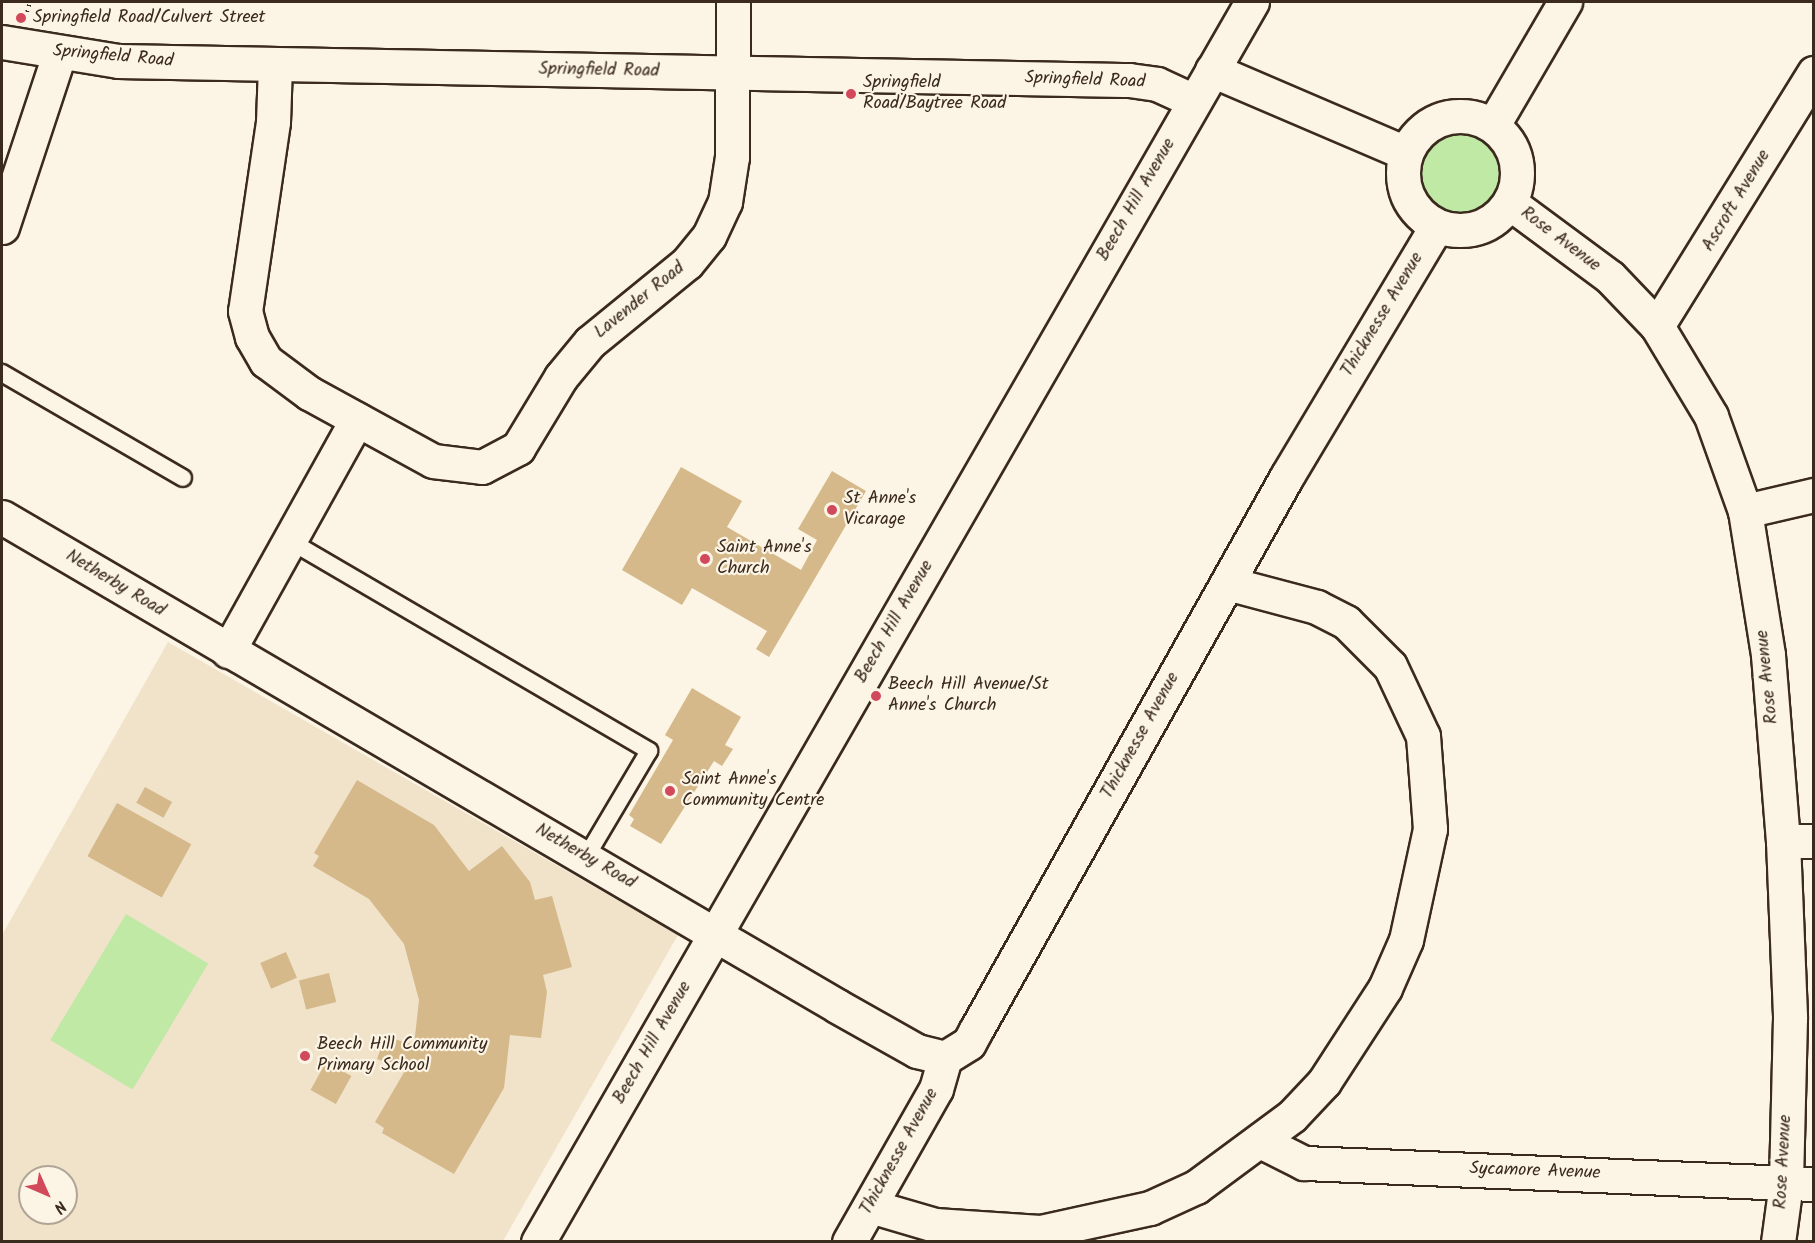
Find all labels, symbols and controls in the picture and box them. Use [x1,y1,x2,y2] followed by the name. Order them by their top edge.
[33,7,266,29] place label: Springfield Road/Culvert Street
[14,11,28,25] marker: Springfield Road/Culvert Street
[52,41,174,73] street label: Springfield Road
[538,59,660,83] street label: Springfield Road
[1024,68,1146,94] street label: Springfield Road
[863,73,1006,116] place label: Springfield Road/Baytree Road
[844,87,858,101] marker: Springfield Road/Baytree Road
[1093,135,1181,265] street label: Beech Hill Avenue
[1698,146,1776,256] street label: Ascroft Avenue
[1516,203,1604,277] street label: Rose Avenue
[1337,249,1429,381] street label: Thicknesse Avenue
[590,258,690,344] street label: Lavender Road
[844,489,916,532] place label: St Anne's Vicarage
[825,503,839,517] marker: St Anne's Vicarage
[717,538,812,580] place label: Saint Anne's Church
[61,546,169,622] street label: Netherby Road
[698,552,712,566] marker: Saint Anne's Church
[851,557,939,687] street label: Beech Hill Avenue
[1752,629,1784,725] street label: Rose Avenue
[1097,669,1185,803] street label: Thicknesse Avenue
[888,675,1049,718] place label: Beech Hill Avenue/St Anne's Church
[869,689,883,703] marker: Beech Hill Avenue/St Anne's Church
[682,770,824,812] place label: Saint Anne's Community Centre
[663,784,677,798] marker: Saint Anne's Community Centre
[531,820,639,894] street label: Netherby Road
[609,978,697,1108] street label: Beech Hill Avenue
[317,1035,487,1078] place label: Beech Hill Community Primary School
[298,1049,312,1063] marker: Beech Hill Community Primary School
[856,1085,944,1219] street label: Thicknesse Avenue
[1771,1114,1797,1210] street label: Rose Avenue
[1469,1159,1601,1185] street label: Sycamore Avenue
[18,1165,78,1225] north arrow
[47,1194,72,1219] text: N

